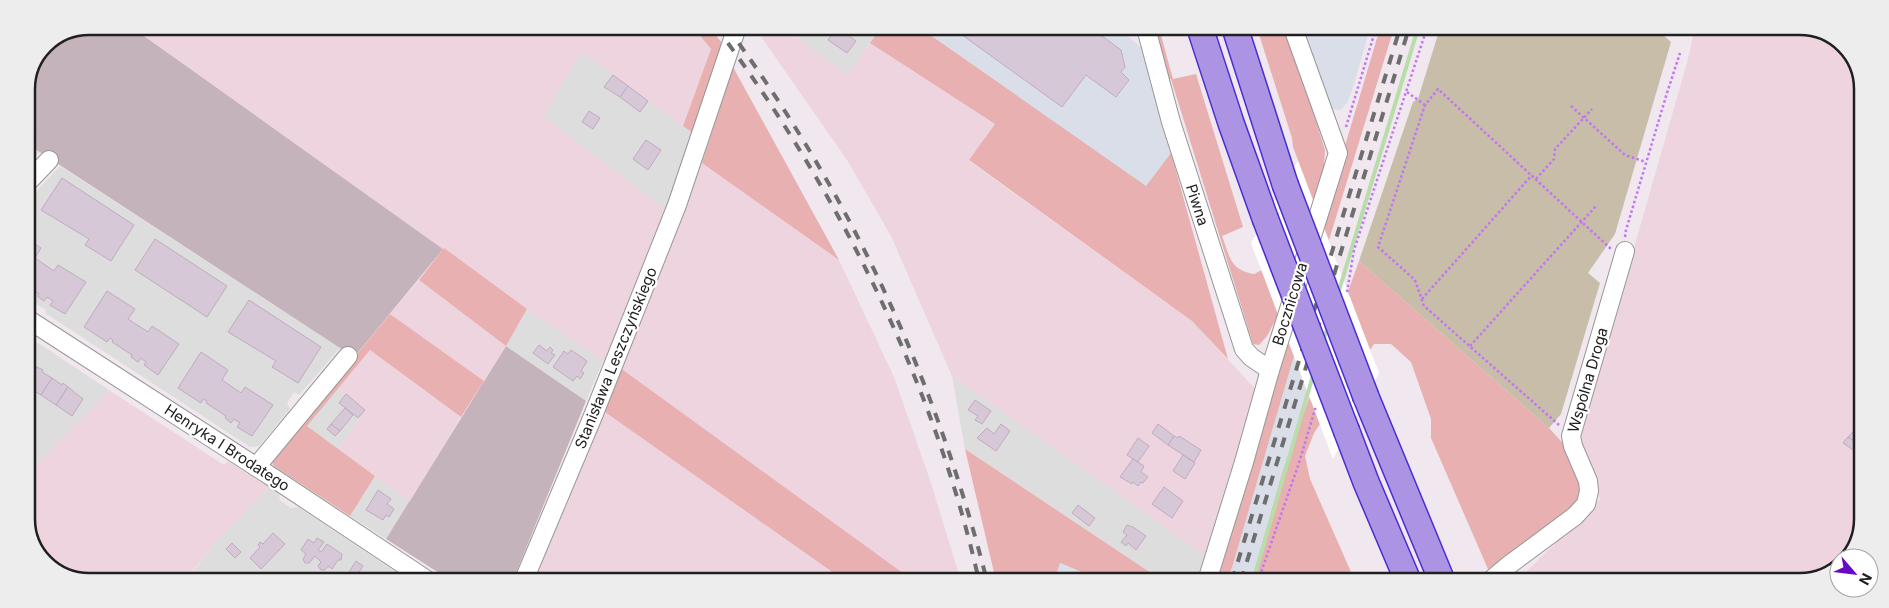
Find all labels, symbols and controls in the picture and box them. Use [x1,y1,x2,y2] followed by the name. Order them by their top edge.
[1182,182,1213,228] street label: Piwna
[1268,260,1311,348] street label: Bocznicowa
[570,264,661,451] street label: Stanisława Leszczyńskiego
[1563,325,1612,435] street label: Wspólna Droga
[161,400,294,495] street label: Henryka I Brodatego
[1829,548,1879,598] north arrow
[1856,571,1876,588] text: N

